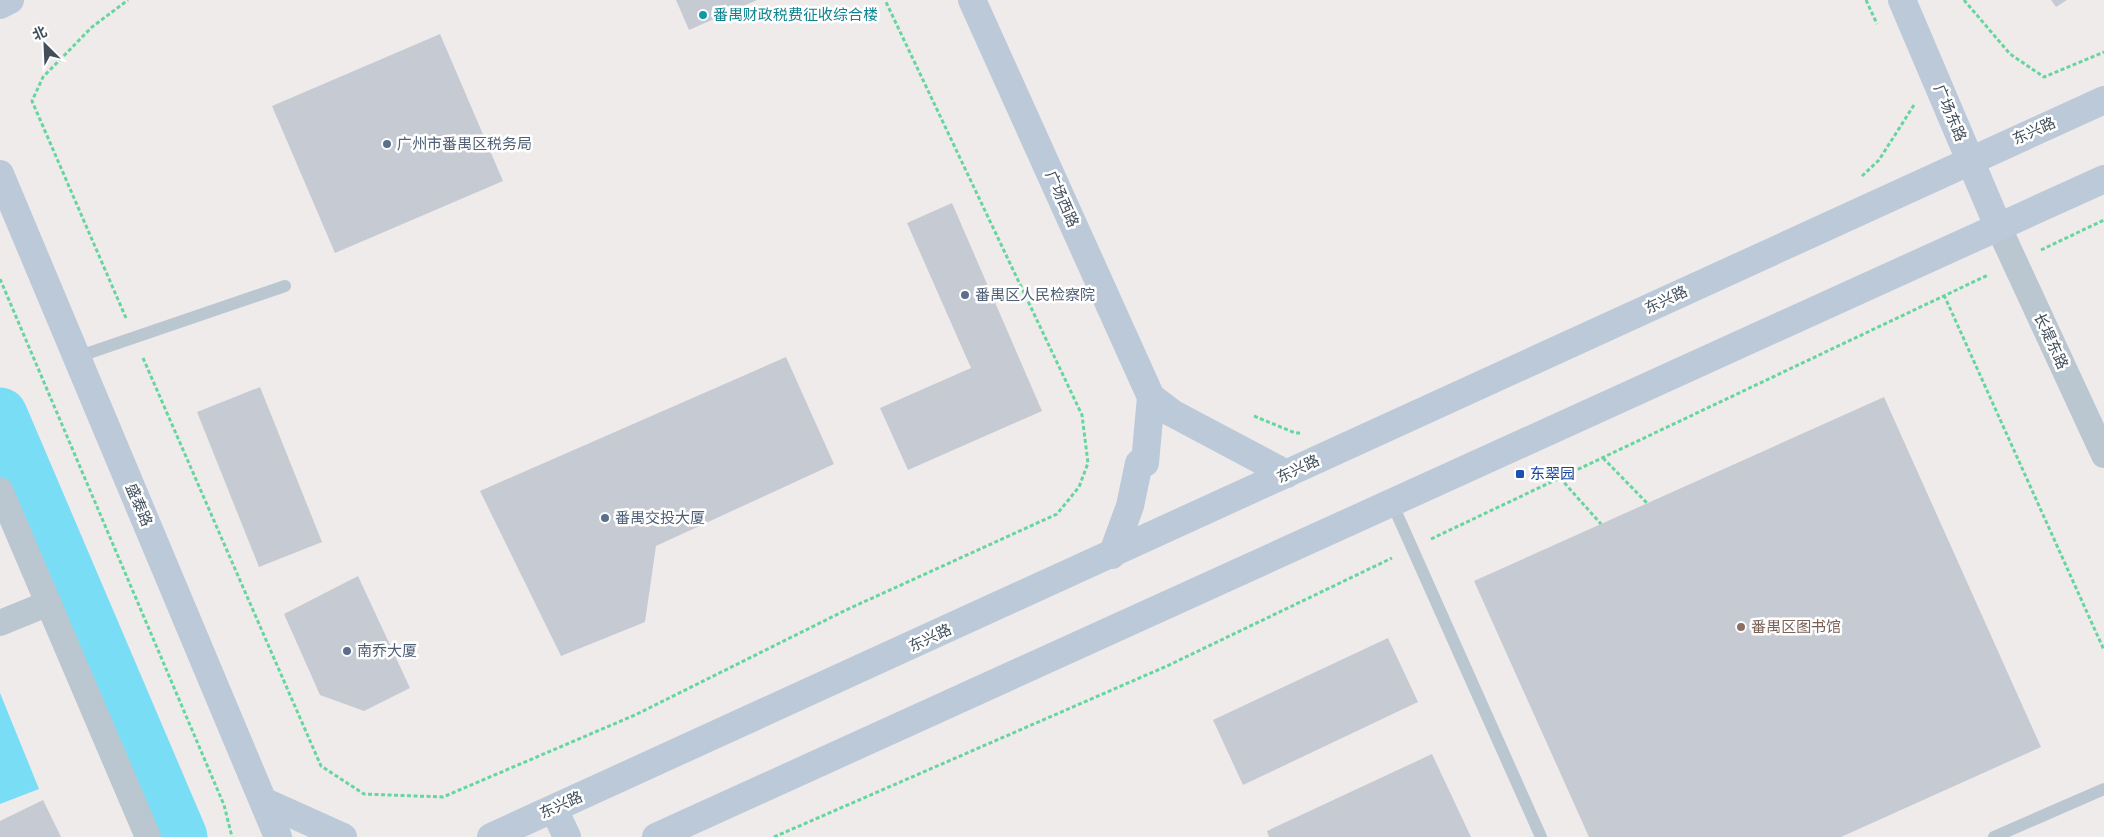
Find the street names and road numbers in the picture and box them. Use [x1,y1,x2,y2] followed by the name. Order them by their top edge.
[1929,81,1971,145] street label: 广场东路
[2009,113,2059,149] street label: 东兴路
[1041,168,1083,230] street label: 广场西路
[1641,281,1691,319] street label: 东兴路
[2029,310,2073,372] street label: 长堤东路
[1273,450,1323,488] street label: 东兴路
[121,480,157,530] street label: 盛泰路
[905,619,955,657] street label: 东兴路
[536,787,586,823] street label: 东兴路

